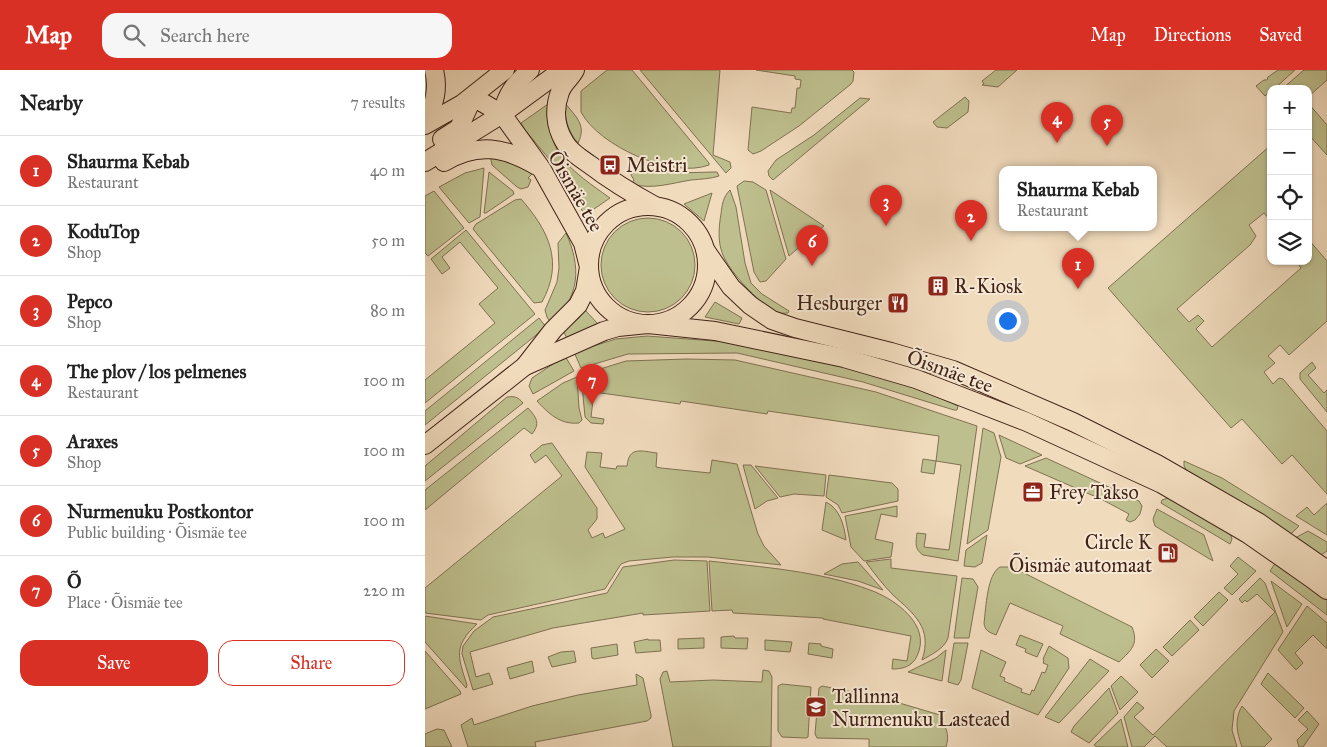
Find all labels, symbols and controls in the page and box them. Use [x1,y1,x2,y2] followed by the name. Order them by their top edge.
[102,13,452,58] search box
[25,20,72,50] text: Map
[120,21,148,49] icon: search
[160,24,250,47] text: Search here
[1090,24,1126,46] text: Map
[1154,24,1231,46] text: Directions
[1259,24,1302,46] text: Saved
[1267,85,1312,265] map controls
[1267,85,1312,130] button: +
[20,90,83,116] text: Nearby
[350,93,405,112] text: 7 results
[1041,102,1073,143] pin: 4
[1091,105,1123,146] pin: 5
[1267,130,1312,175] button: −
[543,146,610,236] street label: Õismäe tee
[67,150,190,173] text: Shaurma Kebab
[598,153,622,177] bus stop icon: Meistri
[626,153,688,177] place label: Meistri
[33,161,39,180] text: 1
[370,161,405,180] text: 40 m
[999,166,1157,231] popup
[67,173,139,192] text: Restaurant
[1267,175,1312,220] button: locate
[1017,178,1139,201] text: Shaurma Kebab
[870,185,902,226] pin: 3
[955,200,987,241] pin: 2
[1017,201,1088,220] text: Restaurant
[67,220,140,243] text: KoduTop
[1267,220,1312,265] button: layers
[796,225,828,266] pin: 6
[32,231,40,250] text: 2
[371,231,405,250] text: 50 m
[67,243,101,262] text: Shop
[1062,248,1094,289] pin: 1
[926,274,950,298] building icon: R-Kiosk
[954,274,1023,298] place label: R-Kiosk
[67,290,113,313] text: Pepco
[796,291,882,316] place label: Hesburger
[886,291,910,315] restaurant icon: Hesburger
[33,301,39,320] text: 3
[370,301,405,320] text: 80 m
[995,308,1021,334] your location
[67,313,101,332] text: Shop
[904,343,997,398] street label: Õismäe tee
[67,360,246,383] text: The plov / los pelmenes
[576,364,608,405] pin: 7
[32,371,40,390] text: 4
[363,371,405,390] text: 100 m
[67,383,139,402] text: Restaurant
[67,430,118,453] text: Araxes
[32,441,40,460] text: 5
[363,441,405,460] text: 100 m
[67,453,101,472] text: Shop
[1021,480,1045,504] office icon: Frey Takso
[1049,480,1139,504] place label: Frey Takso
[67,500,253,523] text: Nurmenuku Postkontor
[32,511,40,530] text: 6
[363,511,405,530] text: 100 m
[67,523,247,542] text: Public building · Õismäe tee
[1009,530,1153,577] place label: Circle K Õismäe automaat
[1156,541,1180,565] fuel station icon: Circle K Õismäe automaat
[67,570,81,593] text: Õ
[32,581,40,600] text: 7
[363,581,405,600] text: 220 m
[67,593,183,612] text: Place · Õismäe tee
[20,640,208,686] button: Save
[218,640,405,686] button: Share
[832,684,1010,731] place label: Tallinna Nurmenuku Lasteaed
[804,695,828,719] school or university icon: Tallinna Nurmenuku Lasteaed

